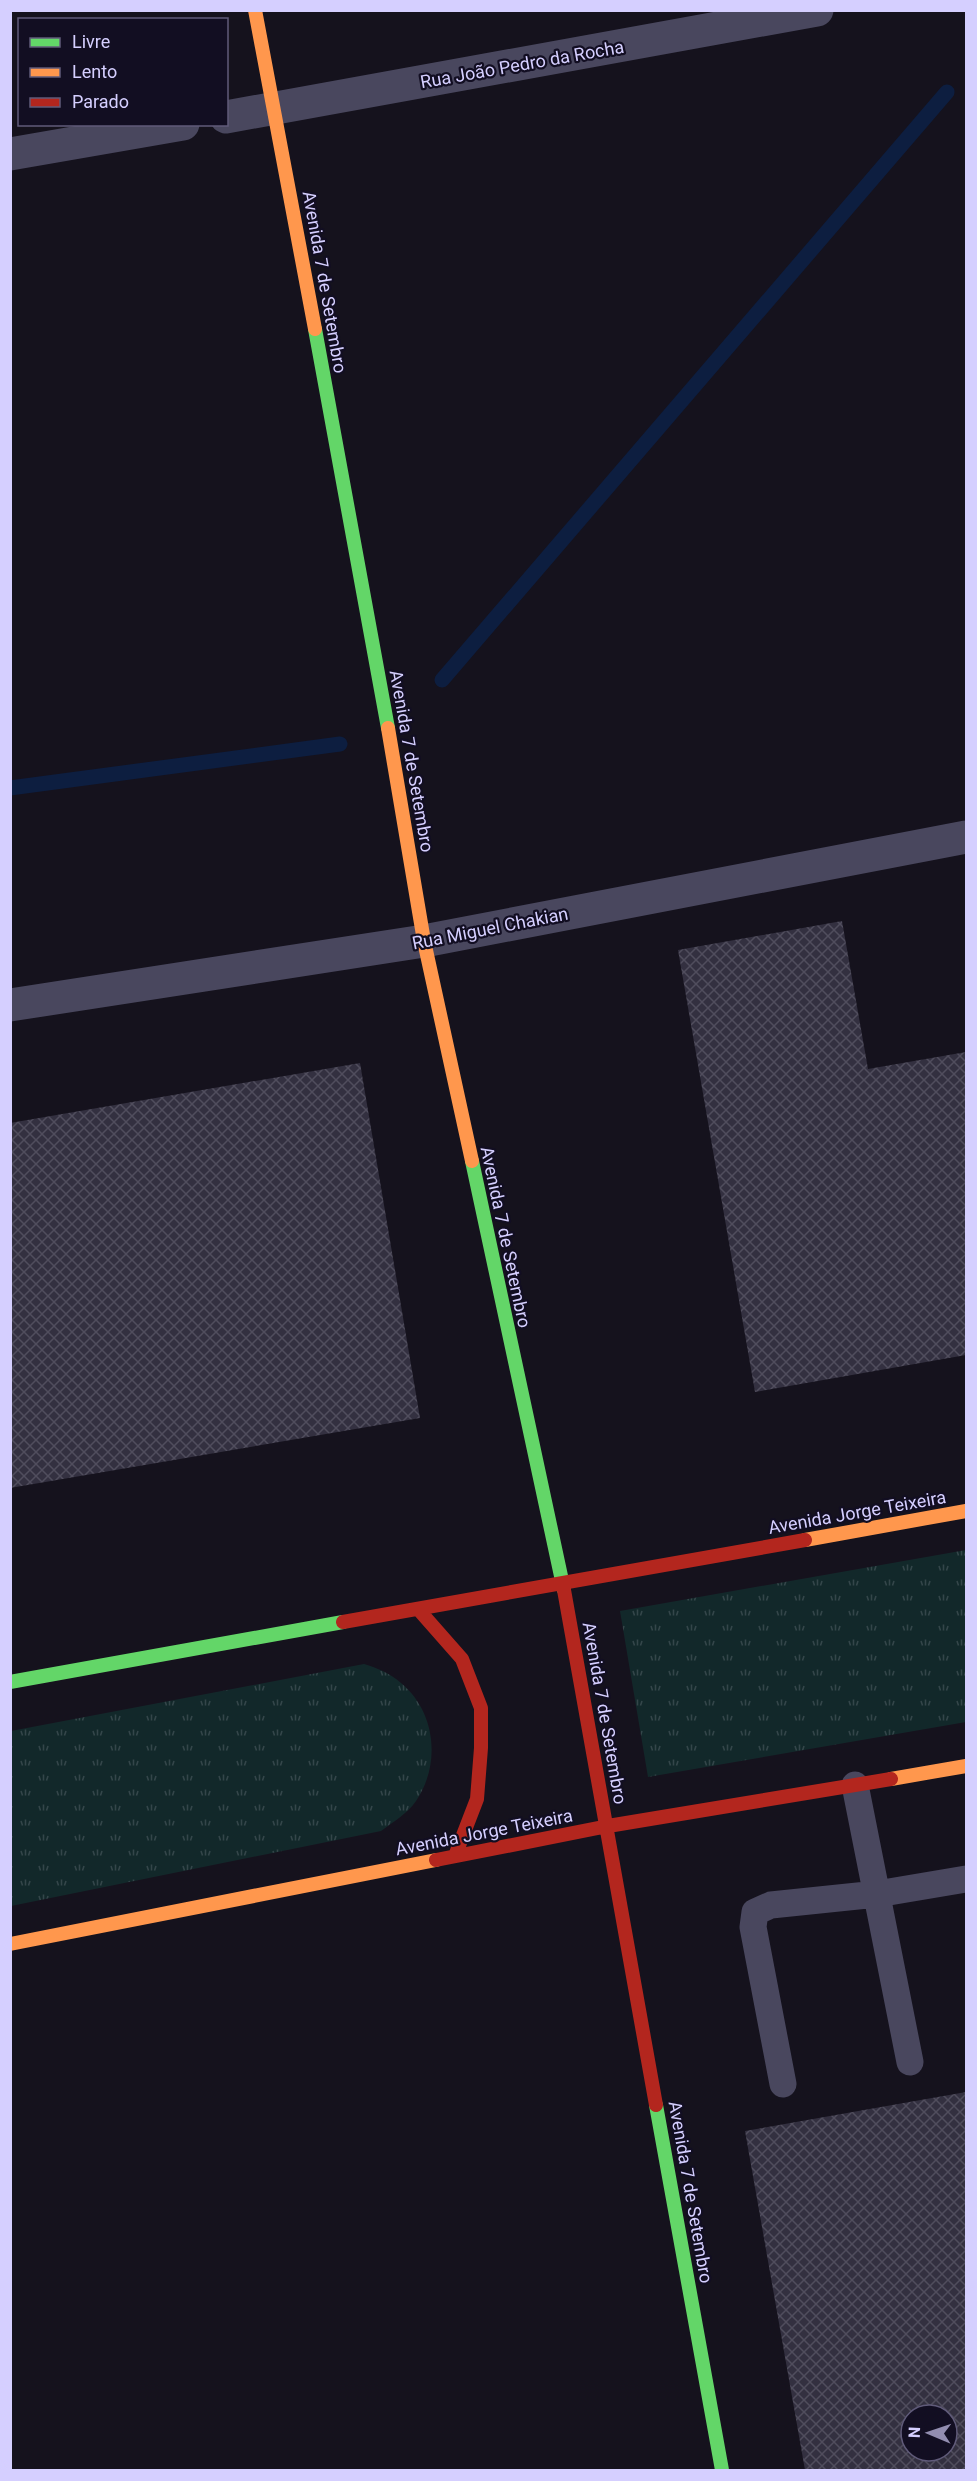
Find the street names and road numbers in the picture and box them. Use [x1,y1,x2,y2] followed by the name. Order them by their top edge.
[419,36,625,92] street label: Rua João Pedro da Rocha
[299,189,351,375] street label: Avenida 7 de Setembro
[386,668,438,854] street label: Avenida 7 de Setembro
[410,903,570,953] street label: Rua Miguel Chakian
[477,1144,535,1330] street label: Avenida 7 de Setembro
[766,1486,948,1538] street label: Avenida Jorge Teixeira
[579,1620,631,1806] street label: Avenida 7 de Setembro
[394,1805,574,1859] street label: Avenida Jorge Teixeira
[665,2099,717,2285] street label: Avenida 7 de Setembro

